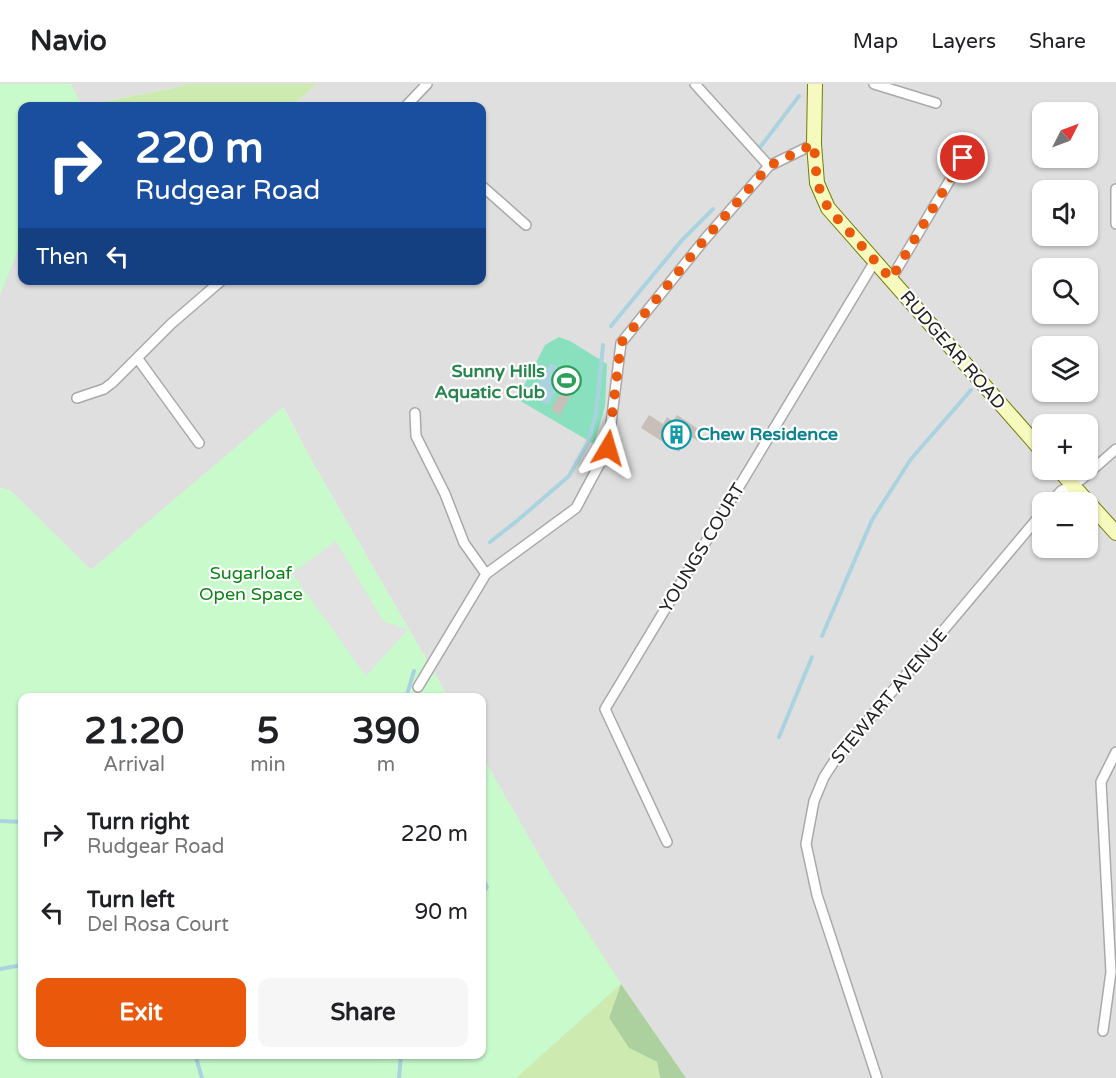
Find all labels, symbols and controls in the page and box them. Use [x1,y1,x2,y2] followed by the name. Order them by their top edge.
[30,24,107,58] text: Navio
[853,29,898,54] text: Map
[931,29,996,54] text: Layers
[1029,29,1086,54] text: Share
[1032,102,1098,168] north arrow
[1032,102,1098,558] map controls
[135,123,264,174] text: 220 m
[36,126,114,204] icon: right
[937,132,988,183] pin
[946,141,979,174] icon: arrive
[135,174,320,207] text: Rudgear Road
[1032,180,1098,246] button: sound
[101,240,134,273] icon: left
[36,244,89,270] text: Then
[1032,258,1098,324] button: search
[895,286,1011,414] street label: RUDGEAR ROAD
[1032,336,1098,402] button: layers
[435,360,545,403] place label: Sunny Hills Aquatic Club
[550,365,582,397] sports icon: Sunny Hills Aquatic Club
[1032,414,1098,480] button: +
[576,416,640,480] position arrow
[660,418,692,450] building icon: Chew Residence
[697,423,838,445] place label: Chew Residence
[655,479,749,617] street label: YOUNGS COURT
[1032,492,1098,558] button: −
[199,562,303,605] park label: Sugarloaf Open Space
[826,624,952,768] street label: STEWART AVENUE
[84,710,184,753] text: 21:20
[257,710,279,753] text: 5
[352,710,420,753] text: 390
[103,753,165,777] text: Arrival
[250,753,286,777] text: min
[377,753,395,777] text: m
[87,809,189,835] text: Turn right
[36,818,69,851] icon: right
[401,821,468,847] text: 220 m
[87,835,224,859] text: Rudgear Road
[87,887,175,913] text: Turn left
[36,896,69,929] icon: left
[414,899,468,925] text: 90 m
[87,913,229,937] text: Del Rosa Court
[36,978,246,1047] button: Exit
[258,978,468,1047] button: Share

